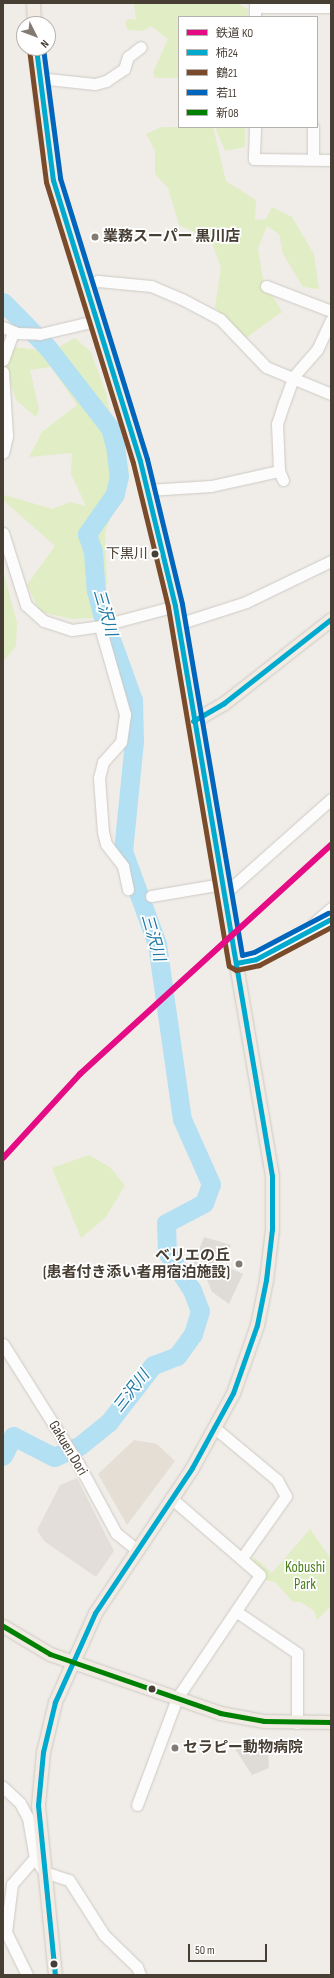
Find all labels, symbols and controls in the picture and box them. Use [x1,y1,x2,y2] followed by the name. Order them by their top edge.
[16,16,56,56] north arrow
[178,16,318,128] legend
[216,26,253,41] text: 鉄道 KO
[38,37,51,50] text: N
[216,46,238,61] text: 柿24
[216,66,237,81] text: 鶴21
[216,86,236,101] text: 若11
[216,106,239,121] text: 新08
[103,228,240,246] place label: 業務スーパー 黒川店
[90,232,100,242] marker: 業務スーパー 黒川店
[106,546,148,562] place label: 下黒川
[150,549,160,559] marker: 下黒川
[88,587,120,639] water label: 三沢川
[136,912,168,964] water label: 三沢川
[43,1246,230,1281] place label: ベリエの丘 (患者付き添い者用宿泊施設)
[233,1258,245,1270] marker: ベリエの丘 (患者付き添い者用宿泊施設)
[110,1367,154,1417] water label: 三沢川
[45,1417,91,1479] street label: Gakuen Dori
[285,1558,325,1593] park label: Kobushi Park
[147,1684,157,1694] unlabelled marker
[183,1739,303,1757] place label: セラピー動物病院
[170,1743,180,1753] marker: セラピー動物病院
[190,1936,269,1962] scale bar
[195,1943,215,1958] text: 50 m
[49,1959,59,1969] unlabelled marker

